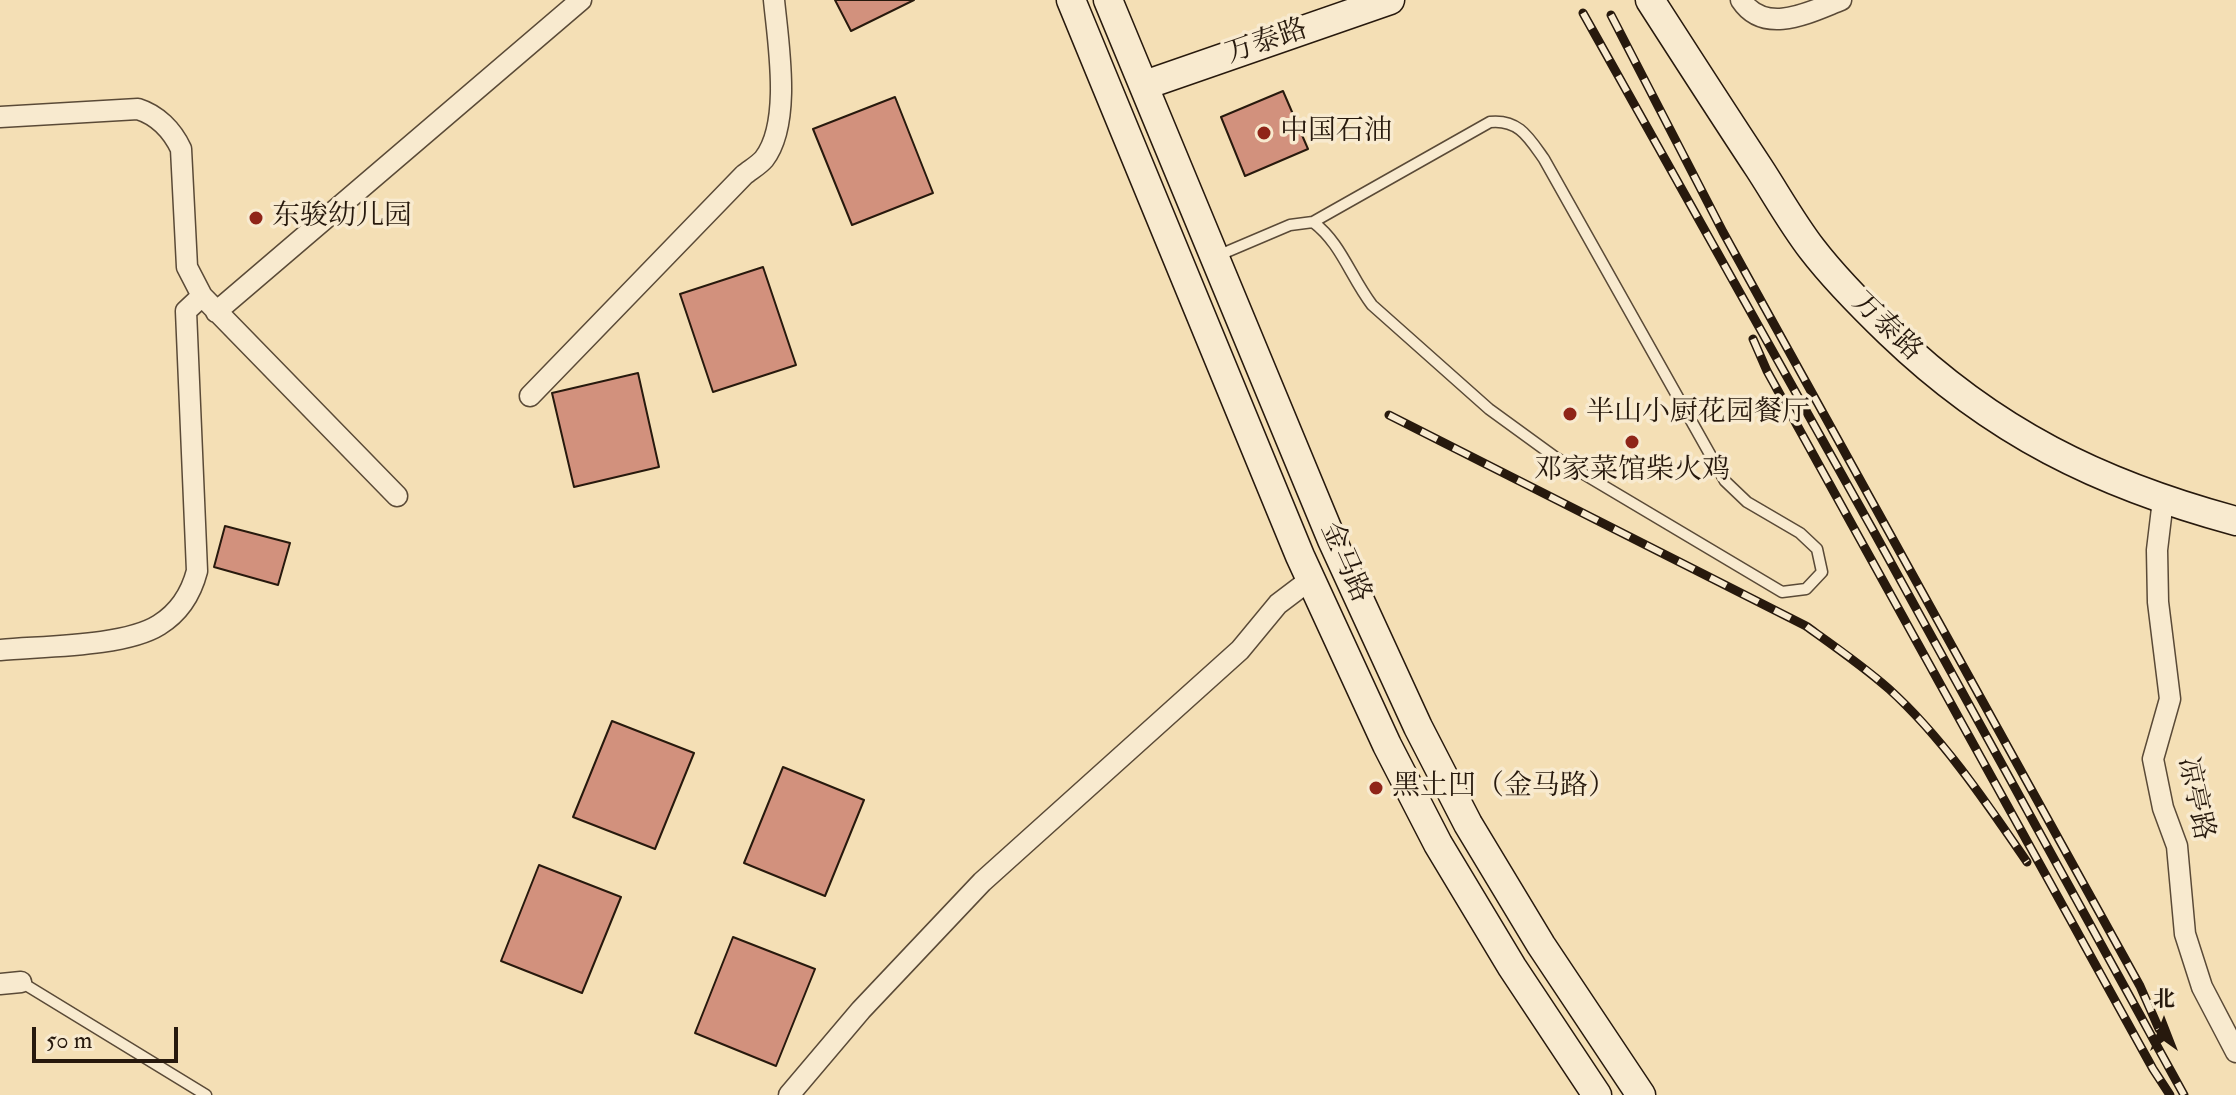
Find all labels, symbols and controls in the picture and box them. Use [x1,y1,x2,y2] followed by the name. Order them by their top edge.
[1222,13,1312,73] street label: 万泰路
[1280,116,1392,150] place label: 中国石油
[1255,124,1273,142] marker: 中国石油
[272,201,412,235] place label: 东骏幼儿园
[247,209,265,227] marker: 东骏幼儿园
[1844,287,1928,369] street label: 万泰路
[1586,397,1810,431] place label: 半山小厨花园餐厅
[1561,405,1579,423] marker: 半山小厨花园餐厅
[1623,433,1641,451] marker: 邓家菜馆柴火鸡
[1534,455,1730,489] place label: 邓家菜馆柴火鸡
[1312,518,1376,608] street label: 金马路
[2169,754,2219,844] street label: 凉亭路
[1392,771,1616,805] place label: 黑土凹（金马路）
[1367,779,1385,797] marker: 黑土凹（金马路）
[2124,983,2204,1063] north arrow
[2153,985,2175,1013] text: 北
[36,1011,182,1061] scale bar
[46,1025,92,1056] text: 50 m

